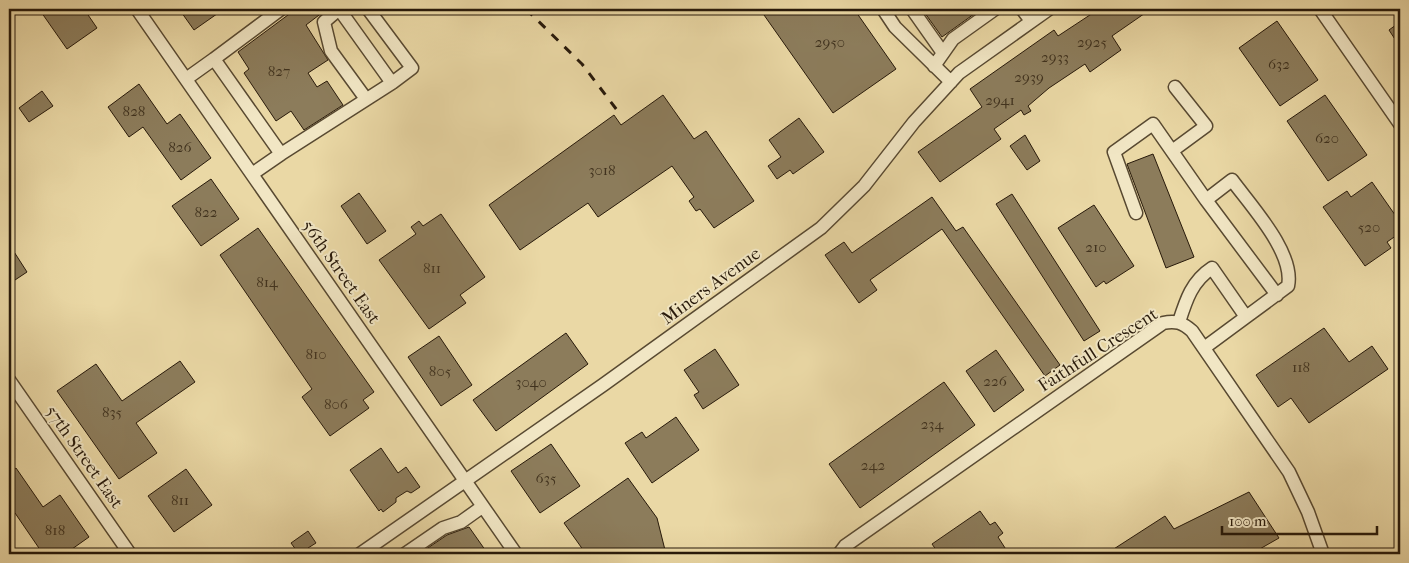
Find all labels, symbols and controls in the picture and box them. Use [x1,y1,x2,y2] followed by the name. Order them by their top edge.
[815,33,845,51] house number: 2950
[1077,33,1107,51] house number: 2925
[1041,48,1069,66] house number: 2933
[1268,55,1290,73] house number: 632
[268,62,290,80] house number: 827
[1014,68,1044,86] house number: 2939
[985,91,1015,109] house number: 2941
[123,102,145,120] house number: 828
[1315,129,1339,147] house number: 620
[168,138,193,156] house number: 826
[588,161,616,179] house number: 3018
[195,203,218,221] house number: 822
[298,216,385,328] street label: 56th Street East
[1358,218,1380,236] house number: 520
[1085,238,1107,256] house number: 210
[657,243,765,329] street label: Miners Avenue
[423,259,441,277] house number: 811
[256,273,279,291] house number: 814
[1034,303,1162,397] street label: Faithfull Crescent
[305,345,327,363] house number: 810
[1292,358,1310,376] house number: 118
[429,362,451,380] house number: 805
[983,372,1008,390] house number: 226
[515,373,547,391] house number: 3040
[324,395,349,413] house number: 806
[41,402,128,513] street label: 57th Street East
[102,403,122,421] house number: 835
[921,415,944,433] house number: 234
[861,456,885,474] house number: 242
[536,469,556,487] house number: 635
[171,491,189,509] house number: 811
[1222,503,1376,535] scale bar
[1229,512,1267,530] text: 100 m
[45,521,65,539] house number: 818

